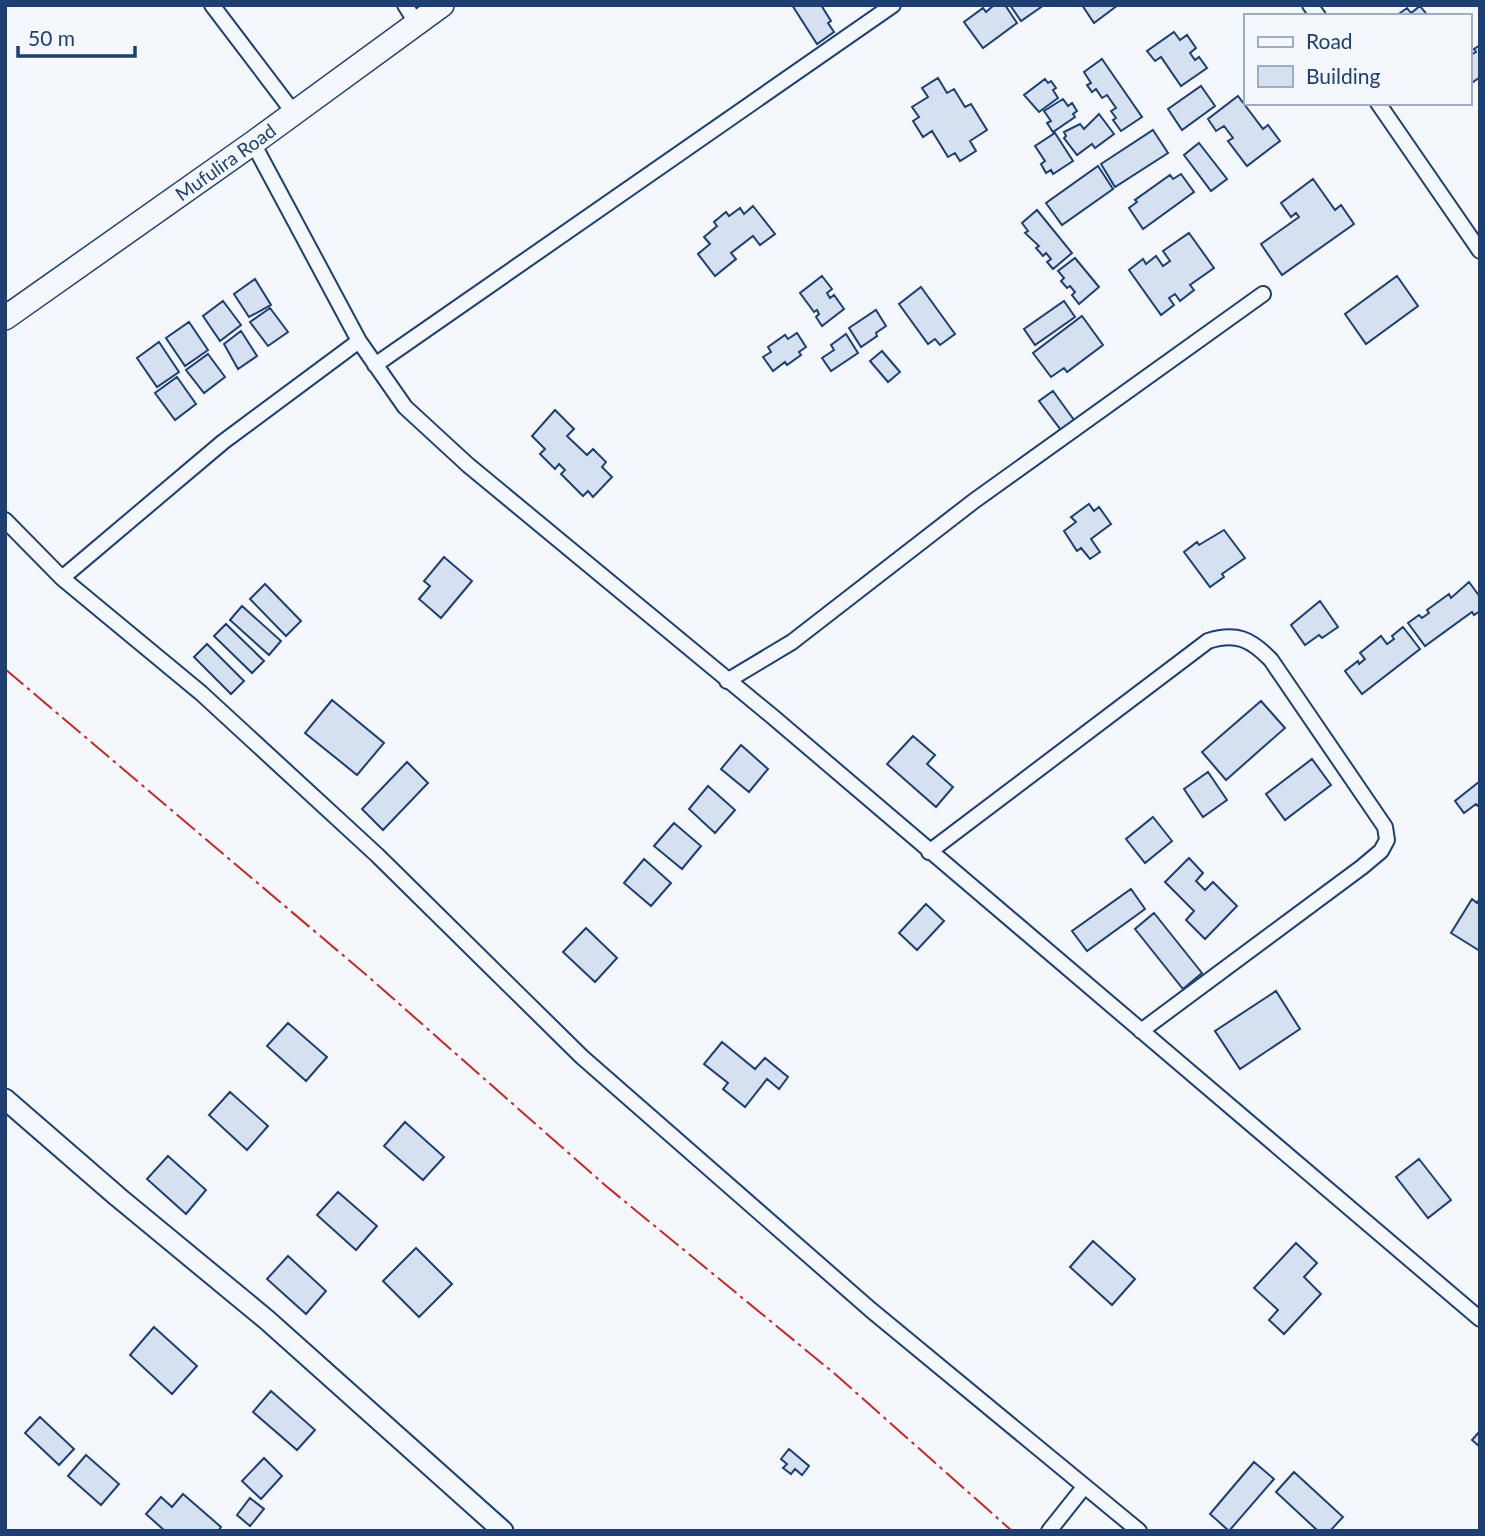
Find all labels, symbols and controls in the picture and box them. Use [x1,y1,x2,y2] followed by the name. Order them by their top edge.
[18,14,135,58] scale bar
[1244,14,1471,105] legend
[28,25,75,50] text: 50 m
[1306,28,1353,53] text: Road
[1306,63,1381,88] text: Building
[171,118,280,205] street label: Mufulira Road

